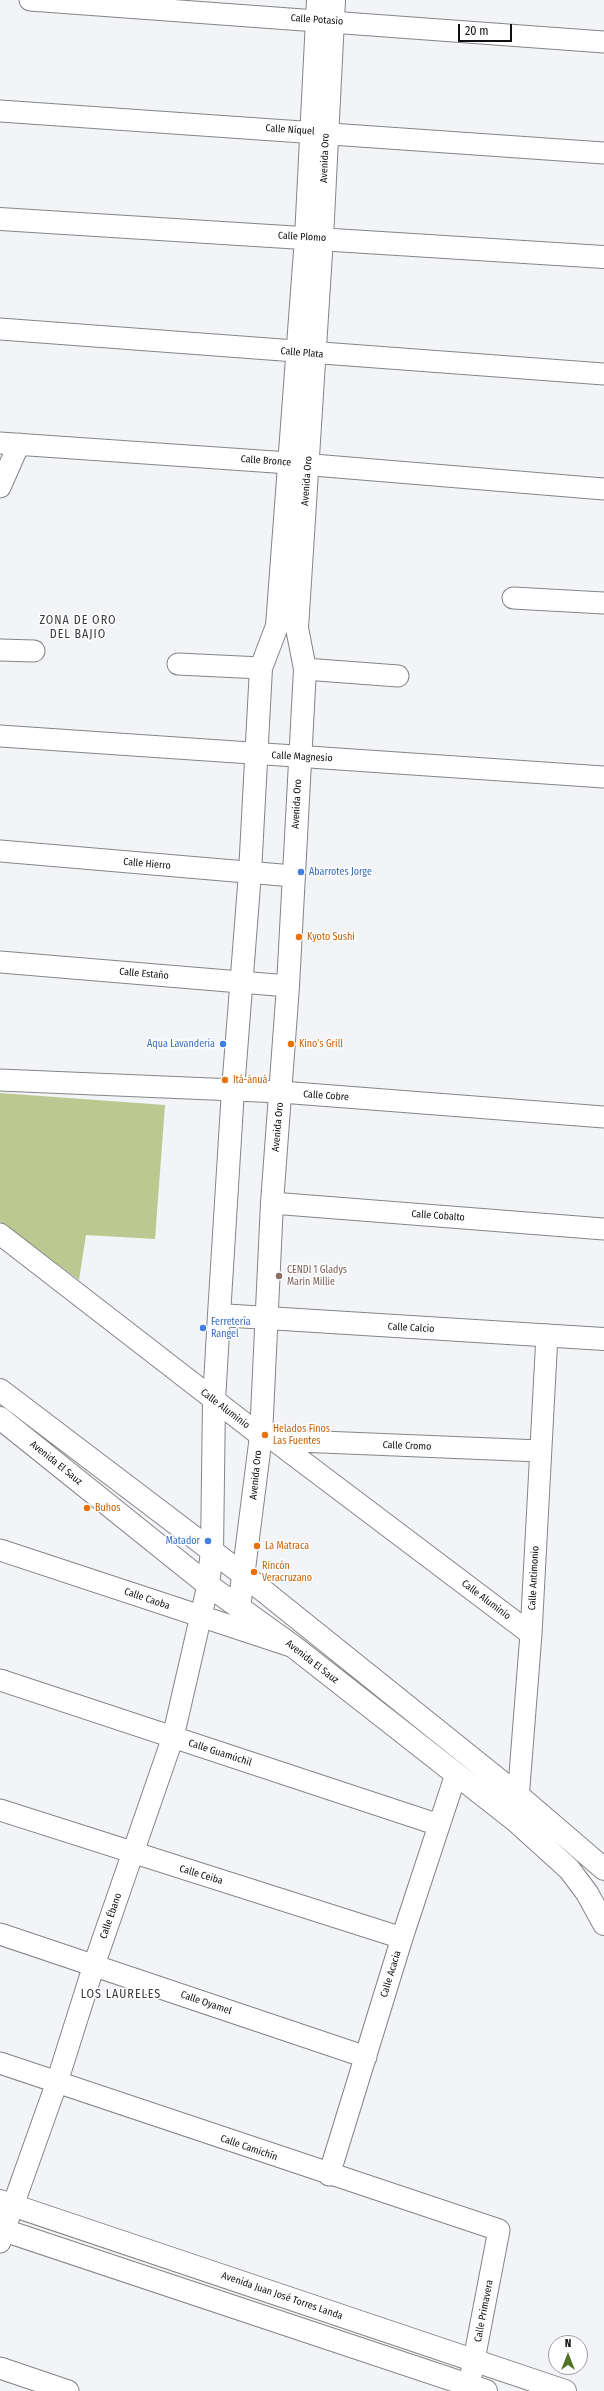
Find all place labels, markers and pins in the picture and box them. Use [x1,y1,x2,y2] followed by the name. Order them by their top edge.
[309,866,372,878] place label: Abarrotes Jorge
[296,867,306,877] marker: Abarrotes Jorge
[307,931,355,943] place label: Kyoto Sushi
[294,932,304,942] marker: Kyoto Sushi
[147,1038,215,1050] place label: Aqua Lavandería
[299,1038,343,1050] place label: Kino’s Grill
[218,1039,228,1049] marker: Aqua Lavandería
[286,1039,296,1049] marker: Kino’s Grill
[233,1074,267,1086] place label: Itá-ánuá
[220,1075,230,1085] marker: Itá-ánuá
[287,1264,347,1288] place label: CENDI 1 Gladys Marin Millie
[274,1271,284,1281] marker: CENDI 1 Gladys Marin Millie
[211,1316,251,1340] place label: Ferretería Rangel
[198,1323,208,1333] marker: Ferretería Rangel
[273,1423,330,1446] place label: Helados Finos Las Fuentes
[260,1430,270,1440] marker: Helados Finos Las Fuentes
[95,1502,120,1514] place label: Buhos
[82,1503,92,1513] marker: Buhos
[166,1535,200,1547] place label: Matador
[203,1536,213,1546] marker: Matador
[265,1540,309,1552] place label: La Matraca
[252,1541,262,1551] marker: La Matraca
[262,1560,312,1584] place label: Rincón Veracruzano
[249,1567,259,1577] marker: Rincón Veracruzano

